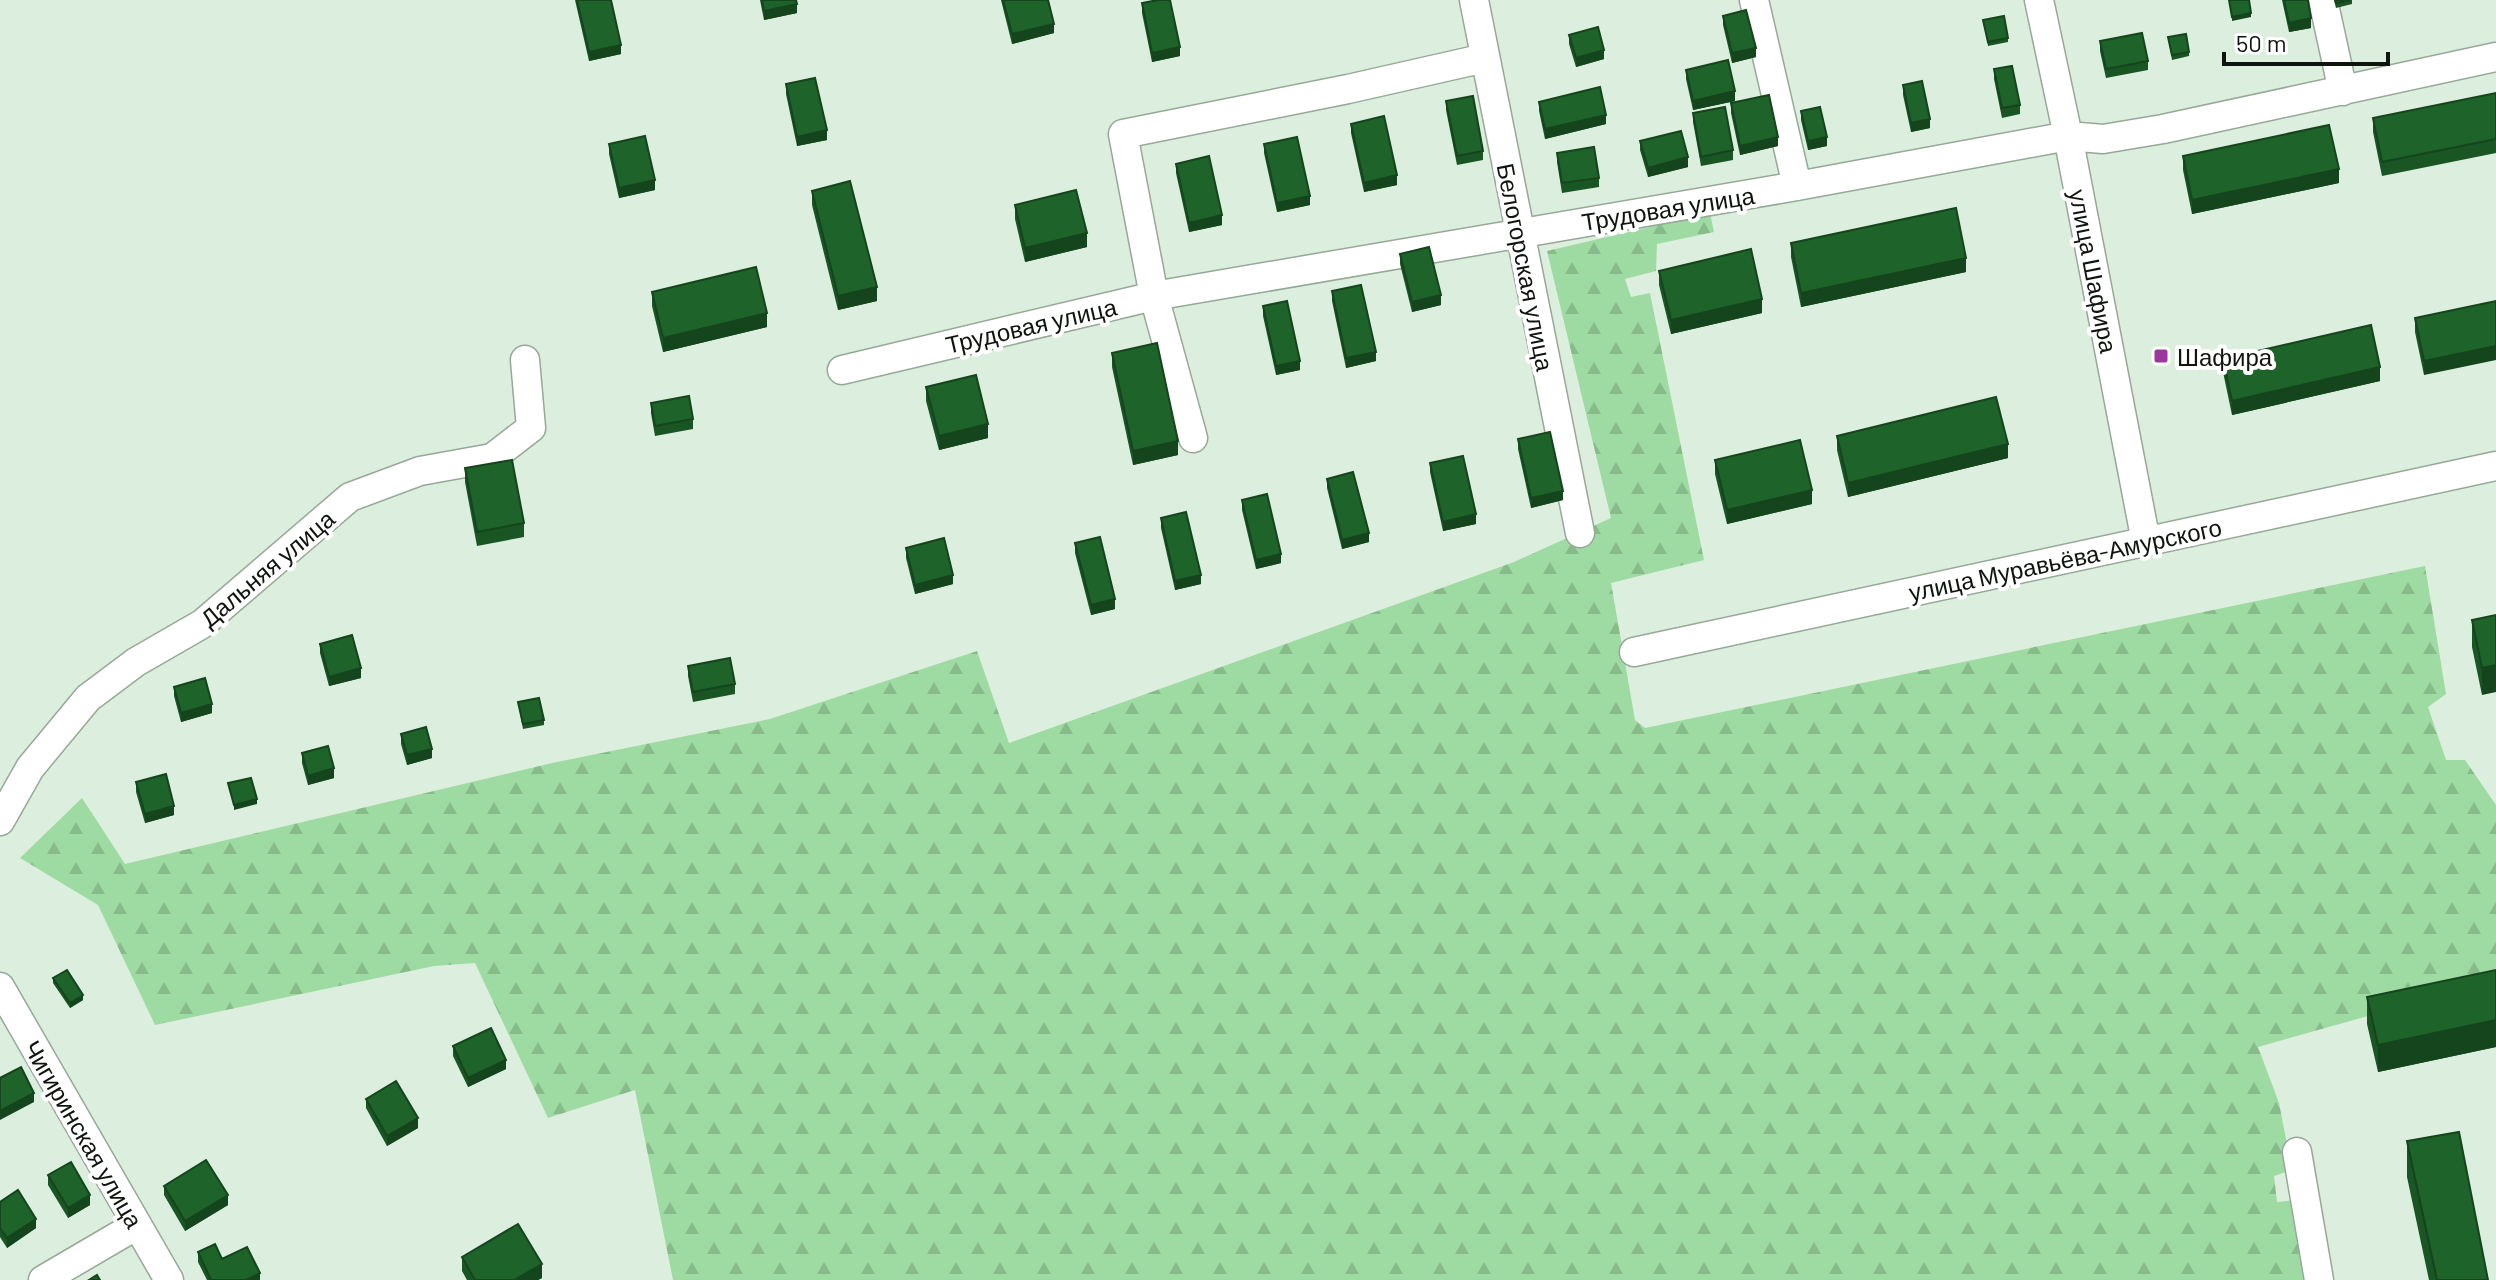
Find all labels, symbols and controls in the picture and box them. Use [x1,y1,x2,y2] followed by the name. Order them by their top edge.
[2224,16,2388,66] scale bar
[2236,28,2287,57] text: 50 m
[1492,161,1560,374] street label: Белогорская улица
[1580,180,1757,236] street label: Трудовая улица
[2064,187,2124,356] street label: улица Шафира
[943,291,1120,359] street label: Трудовая улица
[2177,342,2273,371] place label: Шафира
[2152,347,2170,365] marker: Шафира
[194,503,340,633] street label: Дальняя улица
[1906,512,2224,606] street label: улица Муравьёва-Амурского
[19,1035,150,1233] street label: Чигиринская улица

